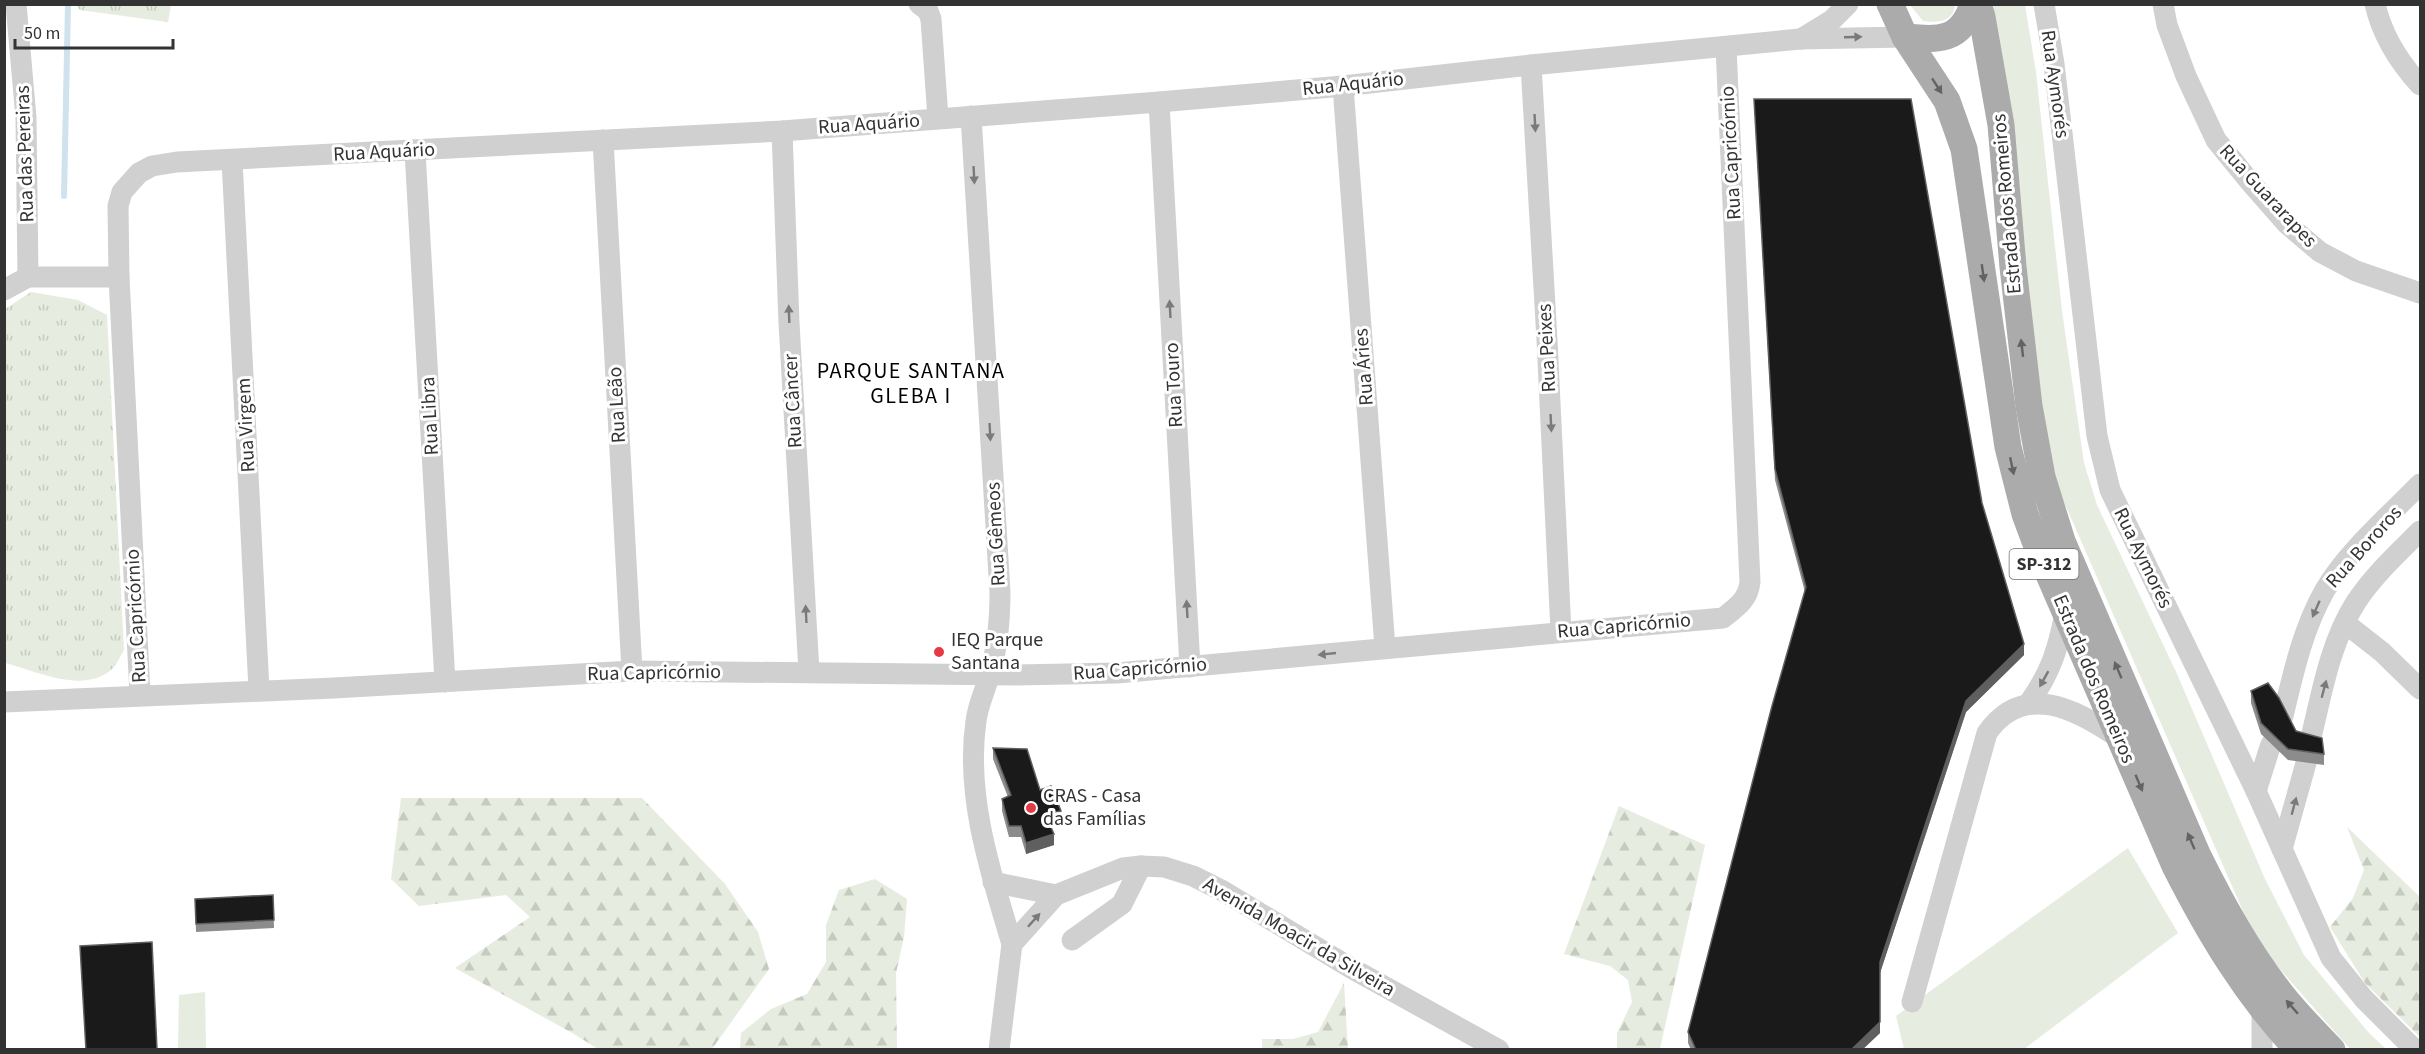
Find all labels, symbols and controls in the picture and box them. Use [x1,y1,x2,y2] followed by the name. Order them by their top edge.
[15,12,172,50] scale bar
[24,21,60,46] text: 50 m
[2034,28,2076,140] street label: Rua Aymorés
[1843,33,1862,42] one-way arrow
[1301,65,1405,103] street label: Rua Aquário
[1931,78,1942,94] one-way arrow
[9,85,41,223] street label: Rua das Pereiras
[1714,85,1748,221] street label: Rua Capricórnio
[817,106,921,142] street label: Rua Aquário
[1985,113,2029,295] street label: Estrada dos Romeiros
[1530,114,1539,133] one-way arrow
[332,135,436,169] street label: Rua Aquário
[2213,138,2323,254] street label: Rua Guararapes
[970,165,979,184] one-way arrow
[1978,264,1987,283] one-way arrow
[1166,300,1175,319] one-way arrow
[1531,303,1563,393] street label: Rua Peixes
[784,304,793,323] one-way arrow
[1347,327,1381,407] street label: Rua Áries
[2017,339,2027,358] one-way arrow
[1158,342,1190,428] street label: Rua Touro
[777,353,809,449] street label: Rua Câncer
[817,355,1005,412] district label: PARQUE SANTANA GLEBA I
[601,366,633,444] street label: Rua Leão
[414,376,446,456] street label: Rua Libra
[230,377,262,473] street label: Rua Virgem
[1547,413,1556,432] one-way arrow
[985,423,995,442] one-way arrow
[2008,457,2017,476] one-way arrow
[979,481,1013,587] street label: Rua Gêmeos
[2319,500,2409,594] street label: Rua Bororos
[2107,503,2179,613] street label: Rua Aymorés
[119,548,153,684] street label: Rua Capricórnio
[2010,549,2078,579] road number: SP-312
[2046,590,2142,768] street label: Estrada dos Romeiros
[1182,599,1191,618] one-way arrow
[2311,600,2321,618] one-way arrow
[801,604,810,623] one-way arrow
[1556,606,1692,646] street label: Rua Capricórnio
[951,626,1043,677] place label: IEQ Parque Santana
[932,645,946,659] marker: IEQ Parque Santana
[1317,649,1336,659] one-way arrow
[1072,650,1208,688] street label: Rua Capricórnio
[587,658,721,688] street label: Rua Capricórnio
[2113,662,2122,679] one-way arrow
[2039,671,2050,687] one-way arrow
[2319,680,2329,698] one-way arrow
[2134,775,2144,793] one-way arrow
[1043,782,1146,833] place label: CRAS - Casa das Famílias
[2290,797,2299,815] one-way arrow
[1024,801,1038,815] marker: CRAS - Casa das Famílias
[2186,831,2196,849] one-way arrow
[1198,870,1400,1004] street label: Avenida Moacir da Silveira
[1027,913,1040,928] one-way arrow
[2286,1000,2299,1015] one-way arrow

